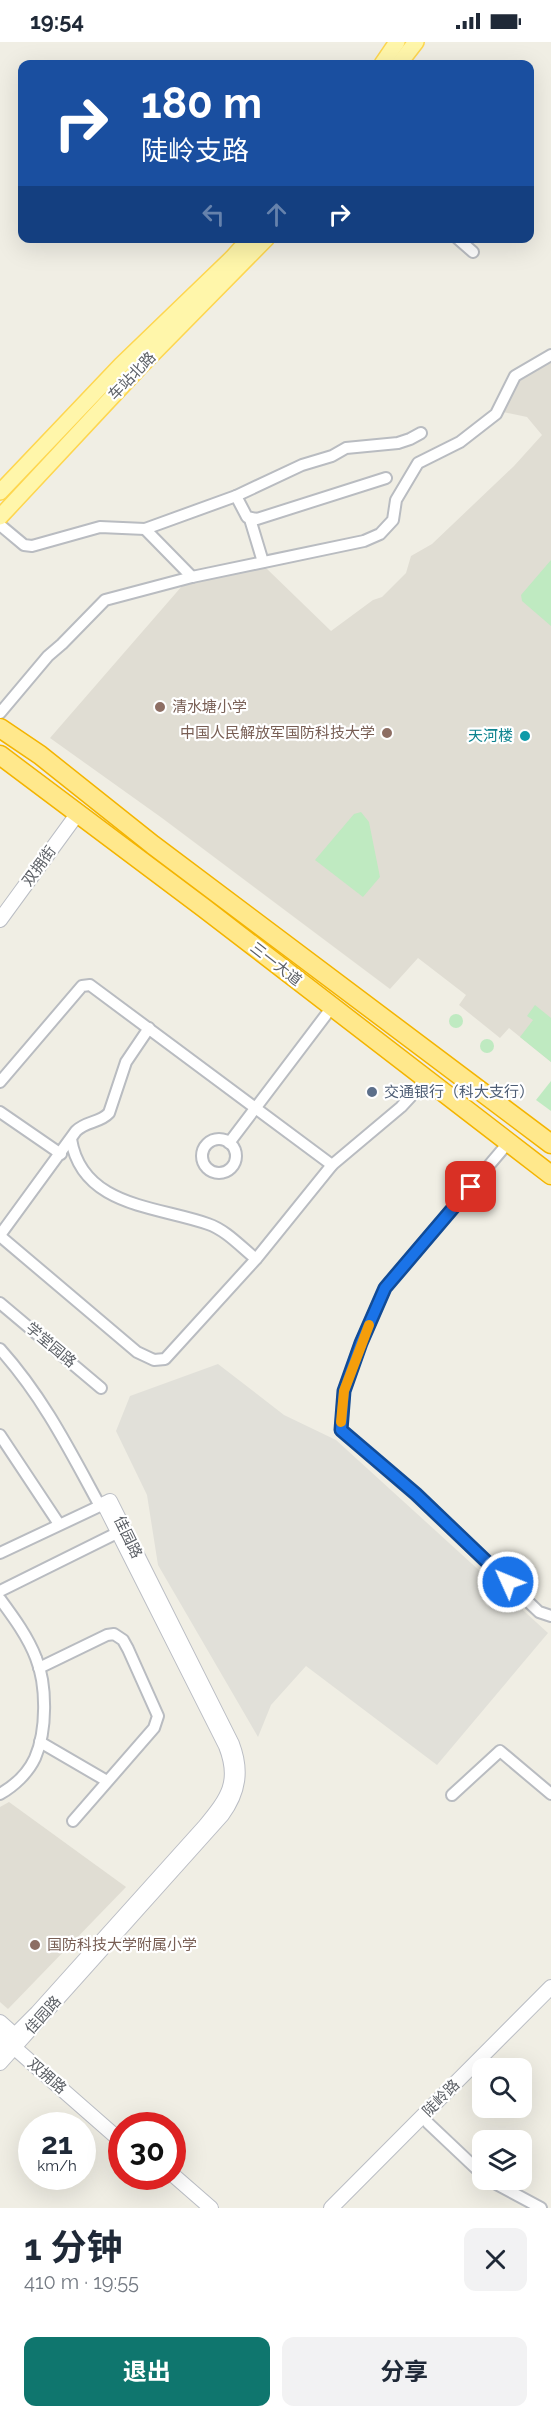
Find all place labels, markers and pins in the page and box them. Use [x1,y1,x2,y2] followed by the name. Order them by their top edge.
[172,698,247,716] place label: 清水塘小学
[153,700,167,714] marker: 清水塘小学
[180,724,375,742] place label: 中国人民解放军国防科技大学
[380,726,394,740] marker: 中国人民解放军国防科技大学
[468,727,513,745] place label: 天河楼
[518,729,532,743] marker: 天河楼
[384,1083,534,1101] place label: 交通银行（科大支行）
[365,1085,379,1099] marker: 交通银行（科大支行）
[445,1161,496,1212] pin
[47,1936,197,1954] place label: 国防科技大学附属小学
[28,1938,42,1952] marker: 国防科技大学附属小学

